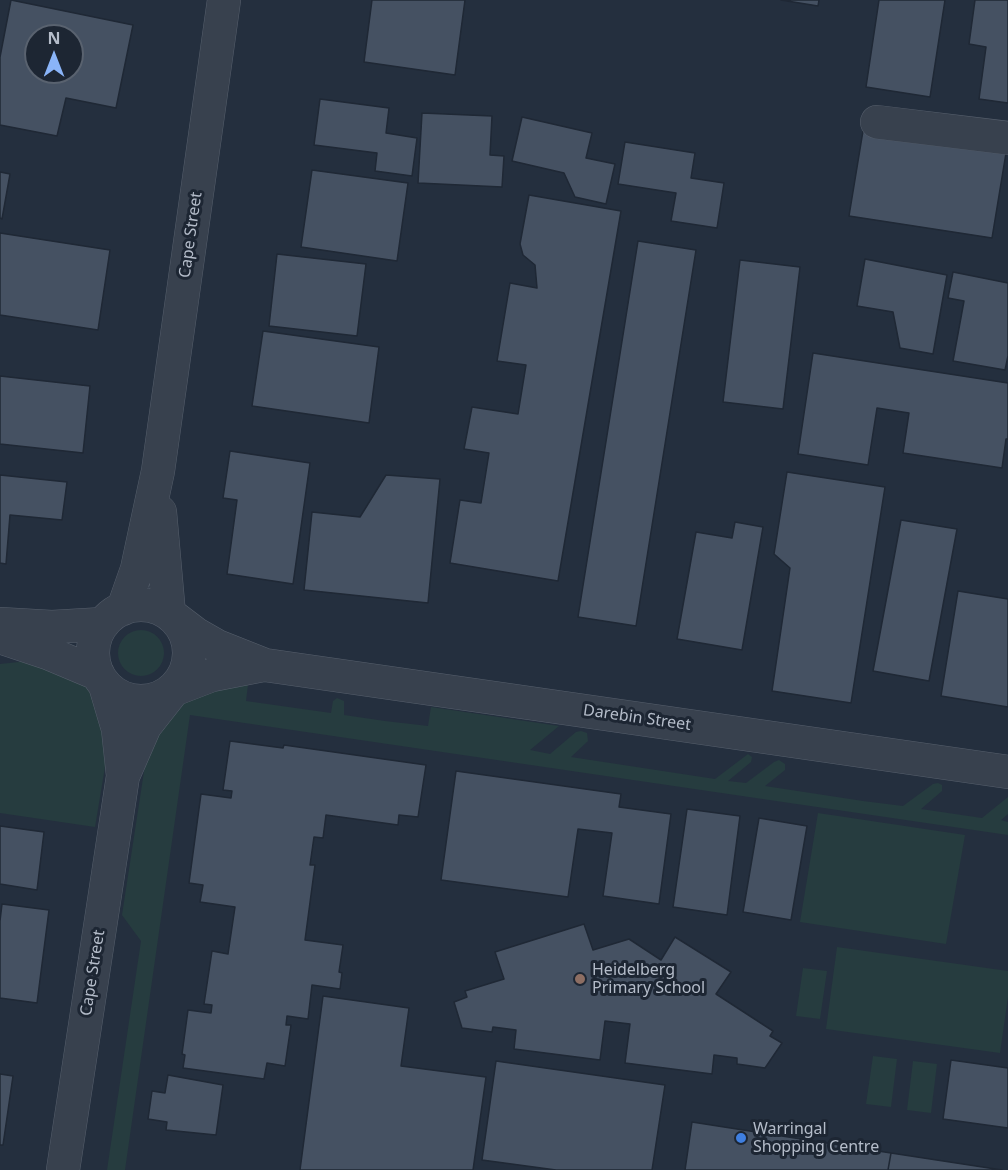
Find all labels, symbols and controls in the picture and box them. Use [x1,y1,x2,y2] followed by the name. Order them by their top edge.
[24,24,84,84] north arrow
[47,27,61,49] text: N
[175,191,207,279] street label: Cape Street
[582,701,692,735] street label: Darebin Street
[77,929,109,1017] street label: Cape Street
[592,960,705,998] place label: Heidelberg Primary School
[573,972,587,986] marker: Heidelberg Primary School
[753,1119,879,1157] place label: Warringal Shopping Centre
[734,1131,748,1145] marker: Warringal Shopping Centre

